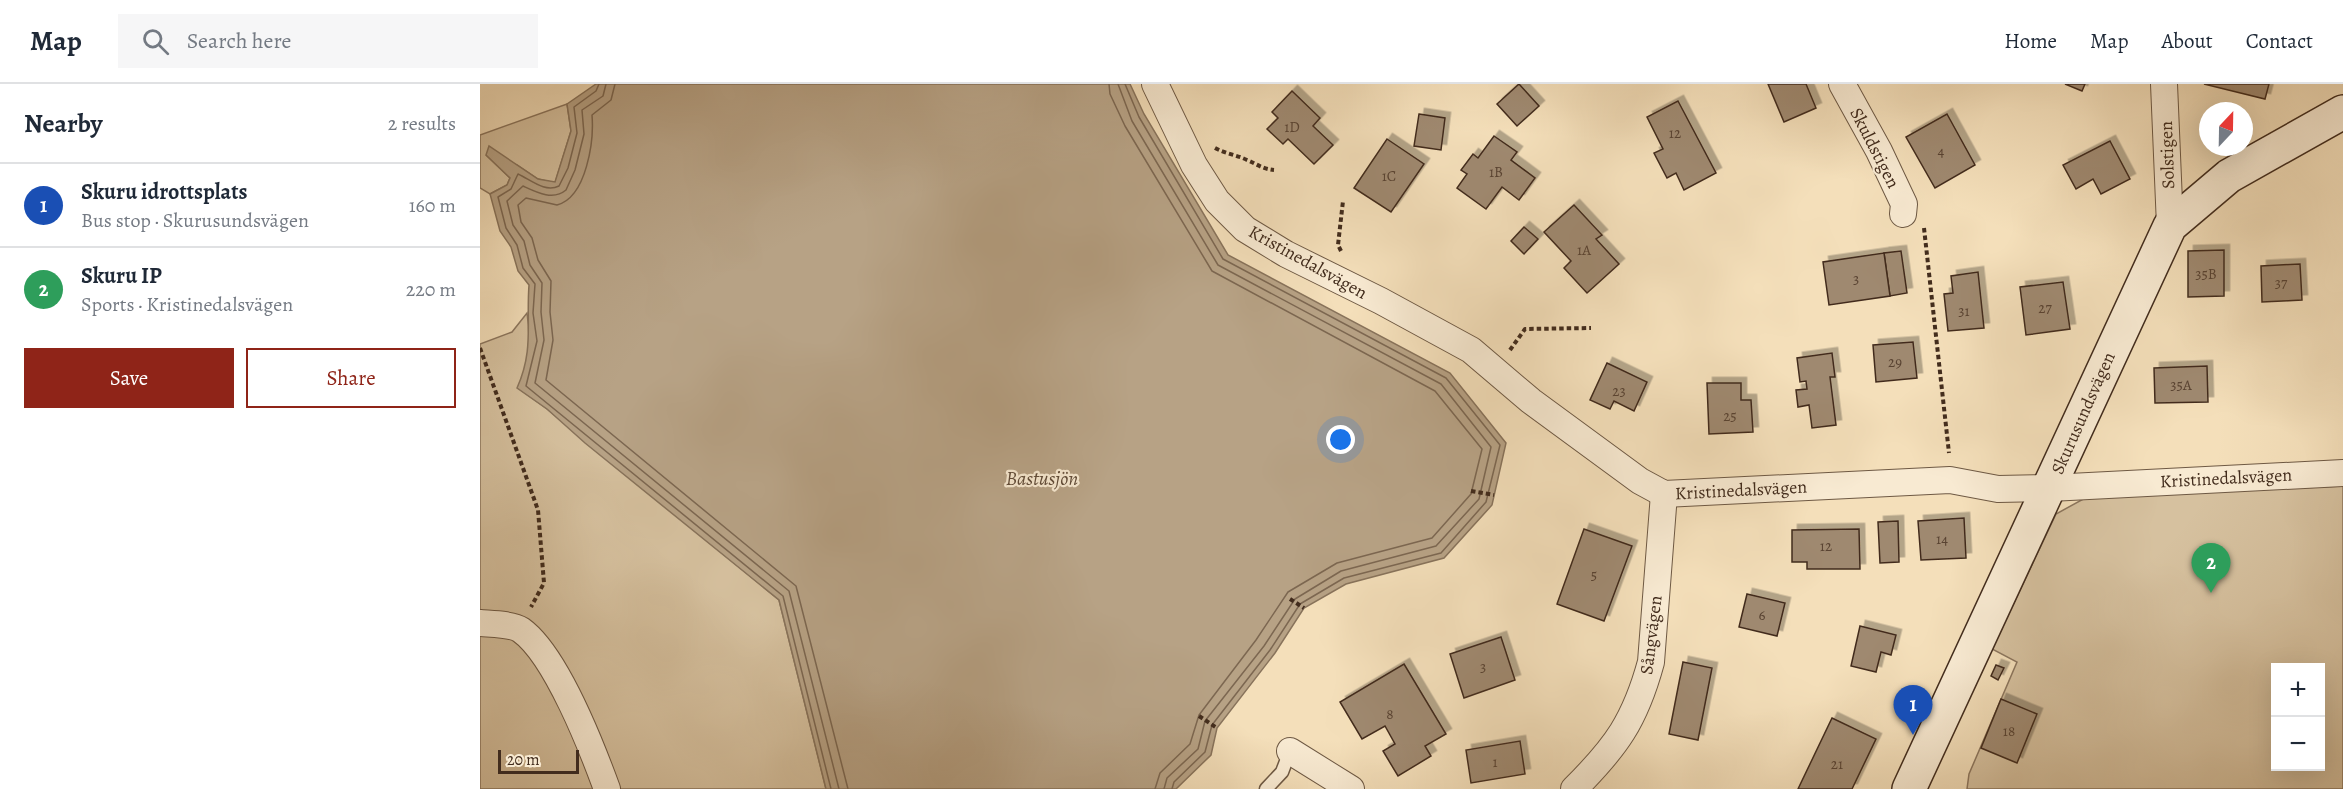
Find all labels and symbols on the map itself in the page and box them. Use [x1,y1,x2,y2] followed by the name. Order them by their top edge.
[2199,102,2253,156] north arrow
[1844,104,1906,192] street label: Skuldstigen
[1284,117,1300,137] house number: 1D
[2154,121,2180,189] street label: Solstigen
[1669,123,1681,143] house number: 12
[1938,141,1945,161] house number: 4
[1489,162,1503,182] house number: 1B
[1382,166,1396,186] house number: 1C
[1244,219,1372,305] street label: Kristinedalsvägen
[1577,240,1591,260] house number: 1A
[2195,264,2217,284] house number: 35B
[1853,269,1859,289] house number: 3
[2275,273,2288,293] house number: 37
[2038,298,2052,318] house number: 27
[1958,301,1970,321] house number: 31
[2045,348,2121,478] street label: Skurusundsvägen
[1888,352,1902,372] house number: 29
[2170,375,2192,395] house number: 35A
[1612,381,1626,401] house number: 23
[1723,406,1737,426] house number: 25
[1326,425,1355,454] your location
[2159,463,2293,493] street label: Kristinedalsvägen
[1006,465,1078,492] water label: Bastusjön
[1674,475,1808,505] street label: Kristinedalsvägen
[1936,529,1948,549] house number: 14
[1820,536,1832,556] house number: 12
[2192,544,2230,593] pin: 2
[1591,565,1597,585] house number: 5
[1634,594,1668,676] street label: Sångvägen
[1759,605,1766,625] house number: 6
[1480,657,1486,677] house number: 3
[1894,686,1932,735] pin: 1
[1386,704,1394,724] house number: 8
[2003,721,2015,741] house number: 18
[498,747,579,774] scale bar
[1492,752,1498,772] house number: 1
[1831,754,1843,774] house number: 21

